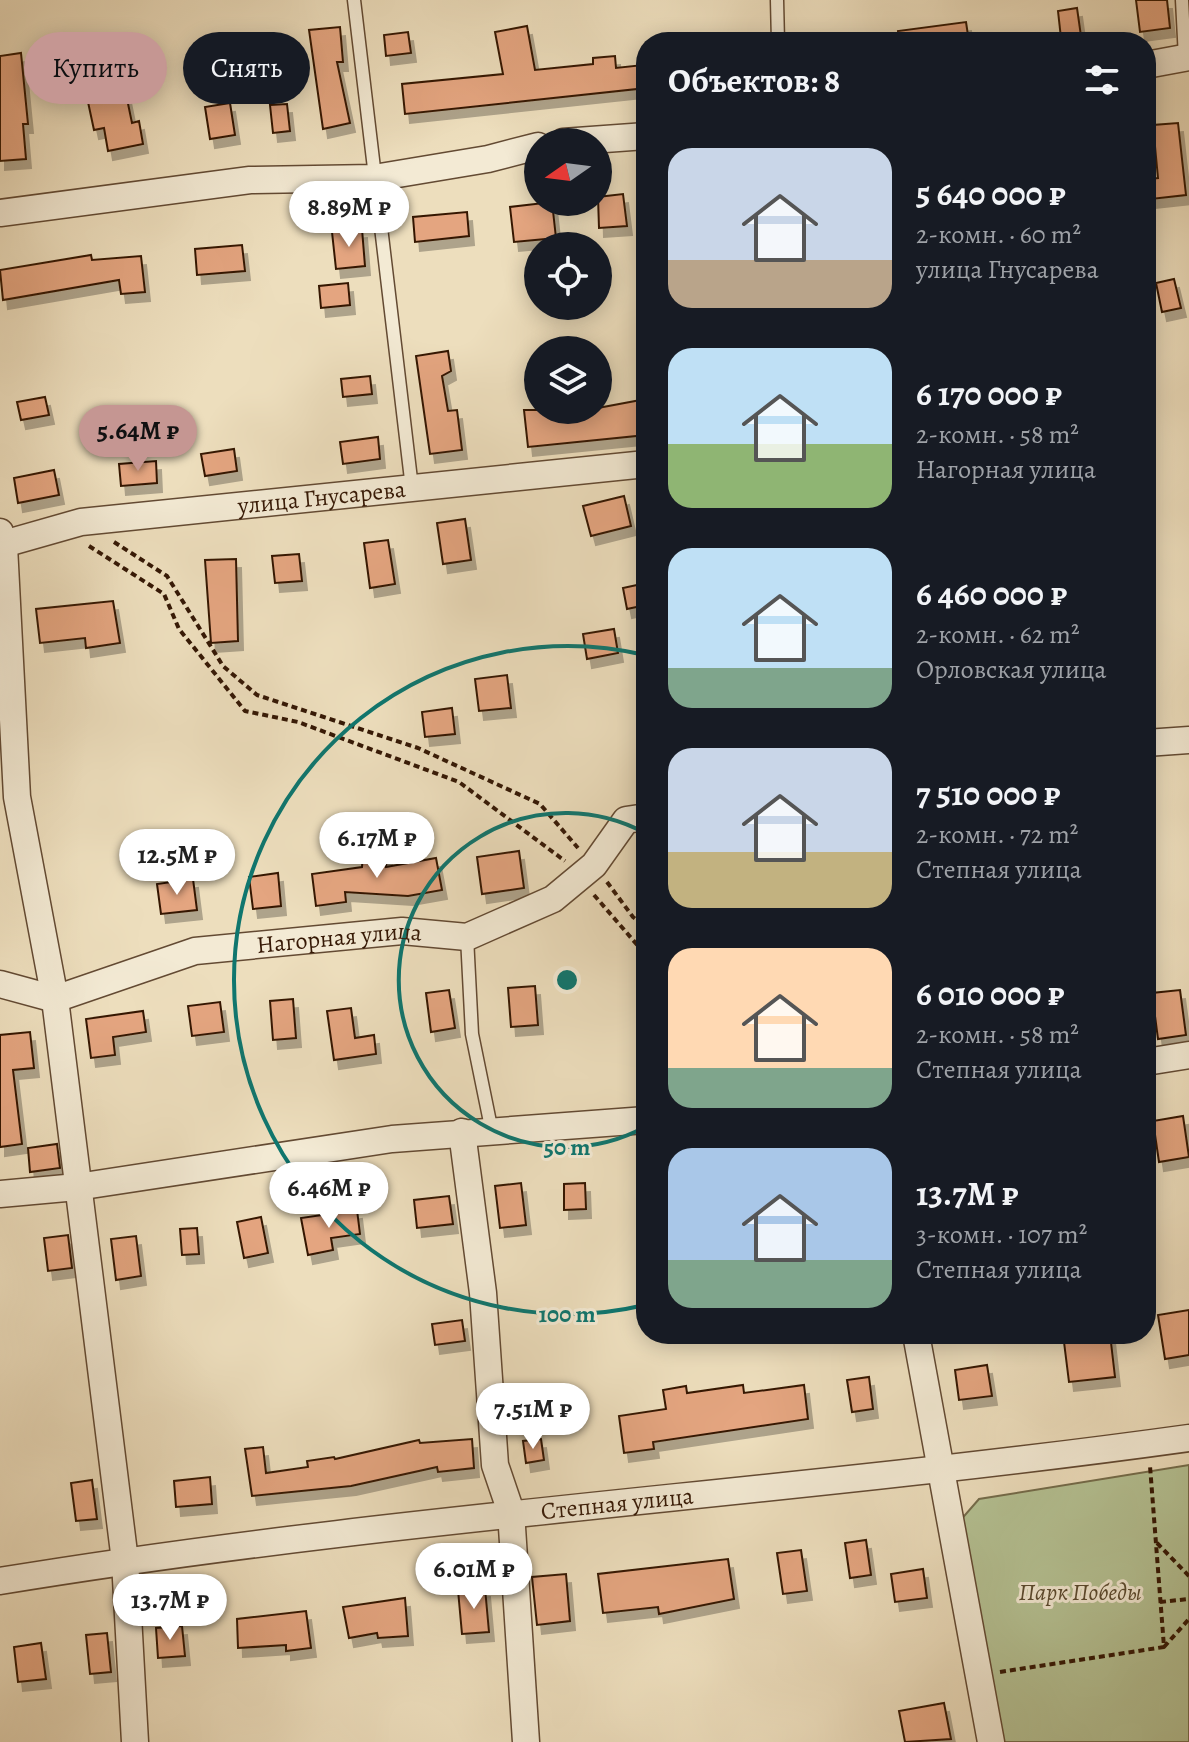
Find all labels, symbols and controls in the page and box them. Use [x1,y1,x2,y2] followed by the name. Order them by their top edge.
[24,32,167,104] chip: Купить
[183,32,310,104] chip: Снять
[668,57,840,104] text: Объектов: 8
[1080,58,1124,102] icon: filters
[524,128,612,216] north arrow
[524,128,612,424] map controls
[916,170,1066,217] text: 5 640 000 ₽
[732,180,828,276] icon: home
[275,181,423,249] pin: 8.89M ₽
[307,189,391,224] text: 8.89M ₽
[916,217,1081,252] text: 2-комн. · 60 m²
[524,232,612,320] button: locate
[916,252,1099,287] text: улица Гнусарева
[524,336,612,424] button: layers
[916,370,1062,417] text: 6 170 000 ₽
[732,380,828,476] icon: home
[64,405,212,473] pin: 5.64M ₽
[97,413,179,448] text: 5.64M ₽
[916,417,1079,452] text: 2-комн. · 58 m²
[916,452,1096,487] text: Нагорная улица
[235,473,407,522] street label: улица Гнусарева
[916,570,1067,617] text: 6 460 000 ₽
[732,580,828,676] icon: home
[916,617,1079,652] text: 2-комн. · 62 m²
[916,652,1106,687] text: Орловская улица
[916,770,1061,817] text: 7 510 000 ₽
[732,780,828,876] icon: home
[303,812,451,880] pin: 6.17M ₽
[916,817,1078,852] text: 2-комн. · 72 m²
[337,820,417,855] text: 6.17M ₽
[103,829,251,897] pin: 12.5M ₽
[137,837,217,872] text: 12.5M ₽
[916,852,1082,887] text: Степная улица
[255,915,424,961] street label: Нагорная улица
[553,966,581,994] centre of rings
[916,970,1065,1017] text: 6 010 000 ₽
[732,980,828,1076] icon: home
[916,1017,1079,1052] text: 2-комн. · 58 m²
[916,1052,1082,1087] text: Степная улица
[544,1131,590,1163] text: 50 m
[255,1162,403,1230] pin: 6.46M ₽
[287,1170,371,1205] text: 6.46M ₽
[916,1170,1018,1217] text: 13.7M ₽
[732,1180,828,1276] icon: home
[916,1217,1087,1252] text: 3-комн. · 107 m²
[916,1252,1082,1287] text: Степная улица
[538,1298,596,1330] text: 100 m
[459,1383,607,1451] pin: 7.51M ₽
[494,1391,572,1426] text: 7.51M ₽
[539,1480,695,1527] street label: Степная улица
[400,1543,548,1611] pin: 6.01M ₽
[433,1551,515,1586] text: 6.01M ₽
[96,1574,244,1642] pin: 13.7M ₽
[1019,1576,1141,1608] park label: Парк Победы
[131,1582,209,1617] text: 13.7M ₽

